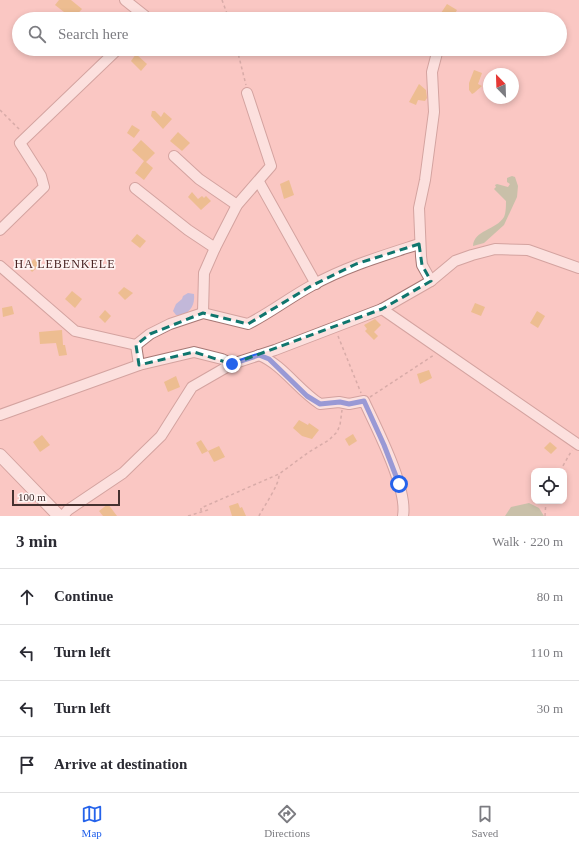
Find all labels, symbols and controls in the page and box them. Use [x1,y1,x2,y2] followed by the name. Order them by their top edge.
[12,12,567,56] search box
[26,23,48,45] icon: search
[58,26,128,42] text: Search here
[483,68,519,104] north arrow
[15,257,116,271] district label: HA LEBENKELE
[223,355,241,373] route end
[531,468,567,504] map controls
[531,468,567,504] button: locate
[390,475,408,493] route start
[12,488,120,507] scale bar
[18,491,46,503] text: 100 m
[16,532,57,551] text: 3 min
[492,534,563,549] text: Walk · 220 m
[16,586,38,608] icon: ahead
[54,588,113,604] text: Continue
[537,589,563,604] text: 80 m
[16,642,38,664] icon: left
[54,644,111,660] text: Turn left
[531,645,563,660] text: 110 m
[16,698,38,720] icon: left
[54,700,111,716] text: Turn left
[537,701,563,716] text: 30 m
[16,754,38,776] icon: arrive
[54,756,187,772] text: Arrive at destination
[81,803,103,839] tab: Map
[264,803,310,839] tab: Directions
[471,803,498,839] tab: Saved

